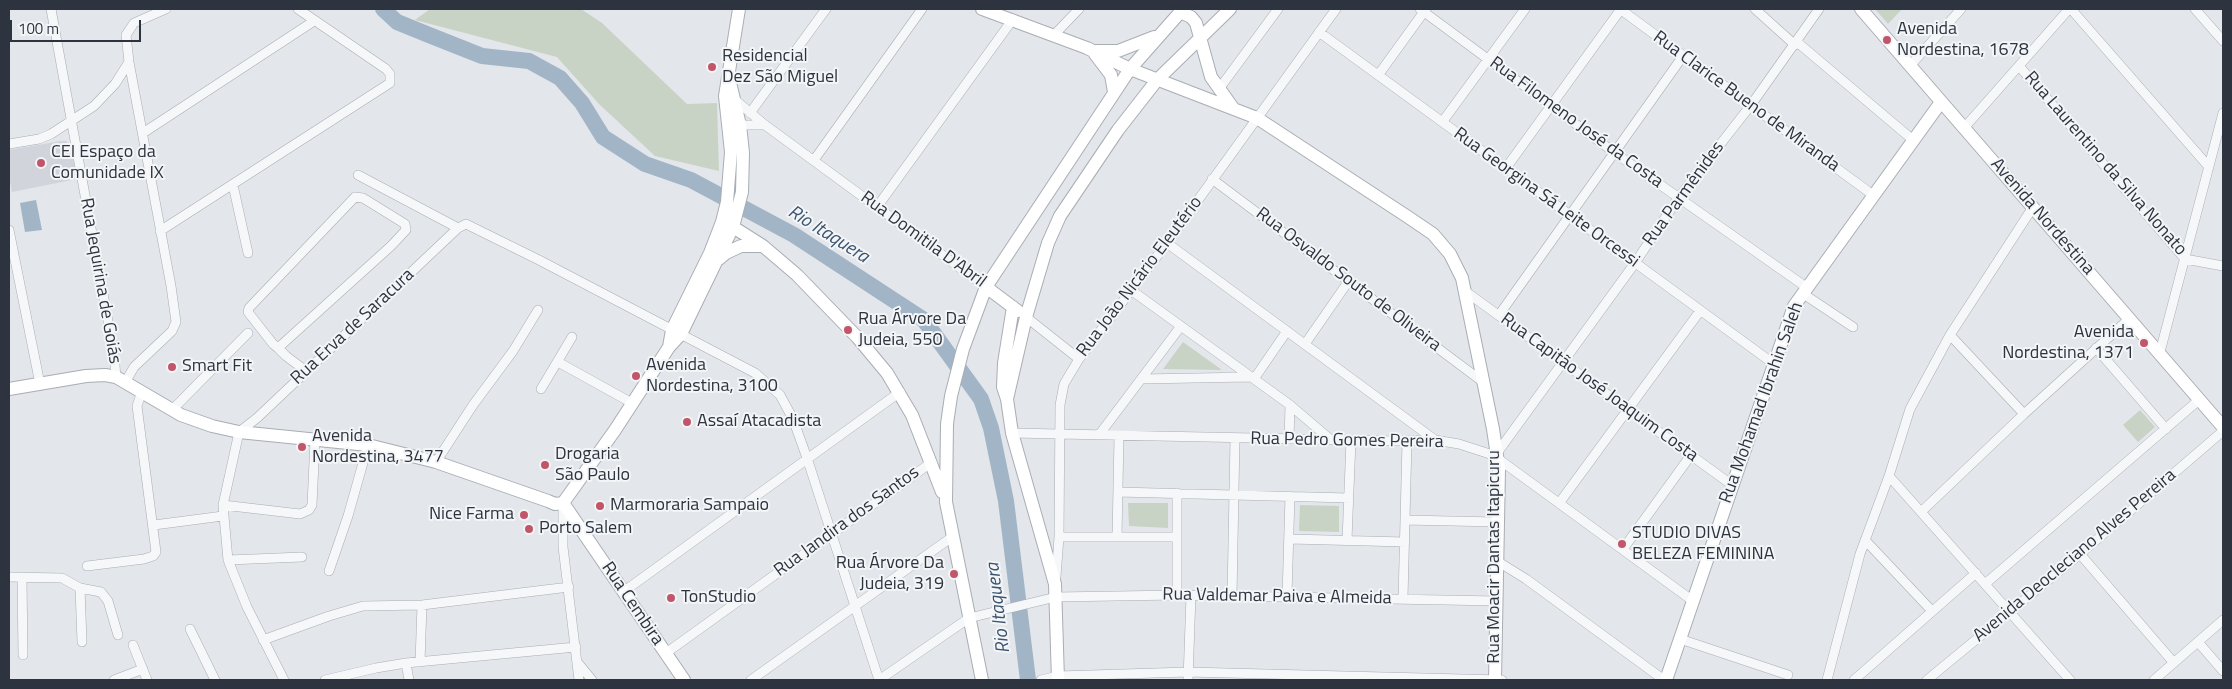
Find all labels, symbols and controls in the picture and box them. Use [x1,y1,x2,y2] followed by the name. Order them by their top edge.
[12,10,144,42] scale bar
[18,17,59,40] text: 100 m
[1897,19,2029,62] place label: Avenida Nordestina, 1678
[1648,27,1844,177] street label: Rua Clarice Bueno de Miranda
[1881,34,1893,46] marker: Avenida Nordestina, 1678
[722,46,838,88] place label: Residencial Dez São Miguel
[1485,53,1667,193] street label: Rua Filomeno José da Costa
[706,61,718,73] marker: Residencial Dez São Miguel
[2019,68,2191,260] street label: Rua Laurentino da Silva Nonato
[1449,123,1643,273] street label: Rua Georgina Sá Leite Orcessi
[1639,137,1729,251] street label: Rua Parmênides
[51,142,164,184] place label: CEI Espaço da Comunidade IX
[1985,154,2099,280] street label: Avenida Nordestina
[35,157,47,169] marker: CEI Espaço da Comunidade IX
[856,187,990,293] street label: Rua Domitila D'Abril
[1073,193,1207,361] street label: Rua João Nicário Eleutério
[75,196,125,366] street label: Rua Jequirina de Goiás
[783,201,873,269] water label: Rio Itaquera
[1251,203,1445,357] street label: Rua Osvaldo Souto de Oliveira
[287,264,419,390] street label: Rua Erva de Saracura
[1716,300,1808,506] street label: Rua Mohamad Ibrahin Saleh
[858,309,966,352] place label: Rua Árvore Da Judeia, 550
[1496,309,1702,467] street label: Rua Capitão José Joaquim Costa
[2002,322,2134,364] place label: Avenida Nordestina, 1371
[842,324,854,336] marker: Rua Árvore Da Judeia, 550
[2138,337,2150,349] marker: Avenida Nordestina, 1371
[646,355,778,398] place label: Avenida Nordestina, 3100
[182,356,252,378] place label: Smart Fit
[166,361,178,373] marker: Smart Fit
[630,370,642,382] marker: Avenida Nordestina, 3100
[697,411,821,433] place label: Assaí Atacadista
[681,416,693,428] marker: Assaí Atacadista
[312,426,444,468] place label: Avenida Nordestina, 3477
[1250,429,1444,453] street label: Rua Pedro Gomes Pereira
[296,441,308,453] marker: Avenida Nordestina, 3477
[555,444,630,486] place label: Drogaria São Paulo
[1484,450,1506,664] street label: Rua Moacir Dantas Itapicuru
[539,459,551,471] marker: Drogaria São Paulo
[770,462,924,582] street label: Rua Jandira dos Santos
[1969,465,2181,647] street label: Avenida Deocleciano Alves Pereira
[610,495,769,517] place label: Marmoraria Sampaio
[594,500,606,512] marker: Marmoraria Sampaio
[429,504,514,526] place label: Nice Farma
[518,509,530,521] marker: Nice Farma
[539,518,632,540] place label: Porto Salem
[523,523,535,535] marker: Porto Salem
[1632,523,1774,566] place label: STUDIO DIVAS BELEZA FEMININA
[1616,538,1628,550] marker: STUDIO DIVAS BELEZA FEMININA
[836,553,944,596] place label: Rua Árvore Da Judeia, 319
[596,558,668,650] street label: Rua Cembira
[982,561,1016,655] water label: Rio Itaquera
[948,568,960,580] marker: Rua Árvore Da Judeia, 319
[1162,584,1392,610] street label: Rua Valdemar Paiva e Almeida
[681,587,756,609] place label: TonStudio
[665,592,677,604] marker: TonStudio

